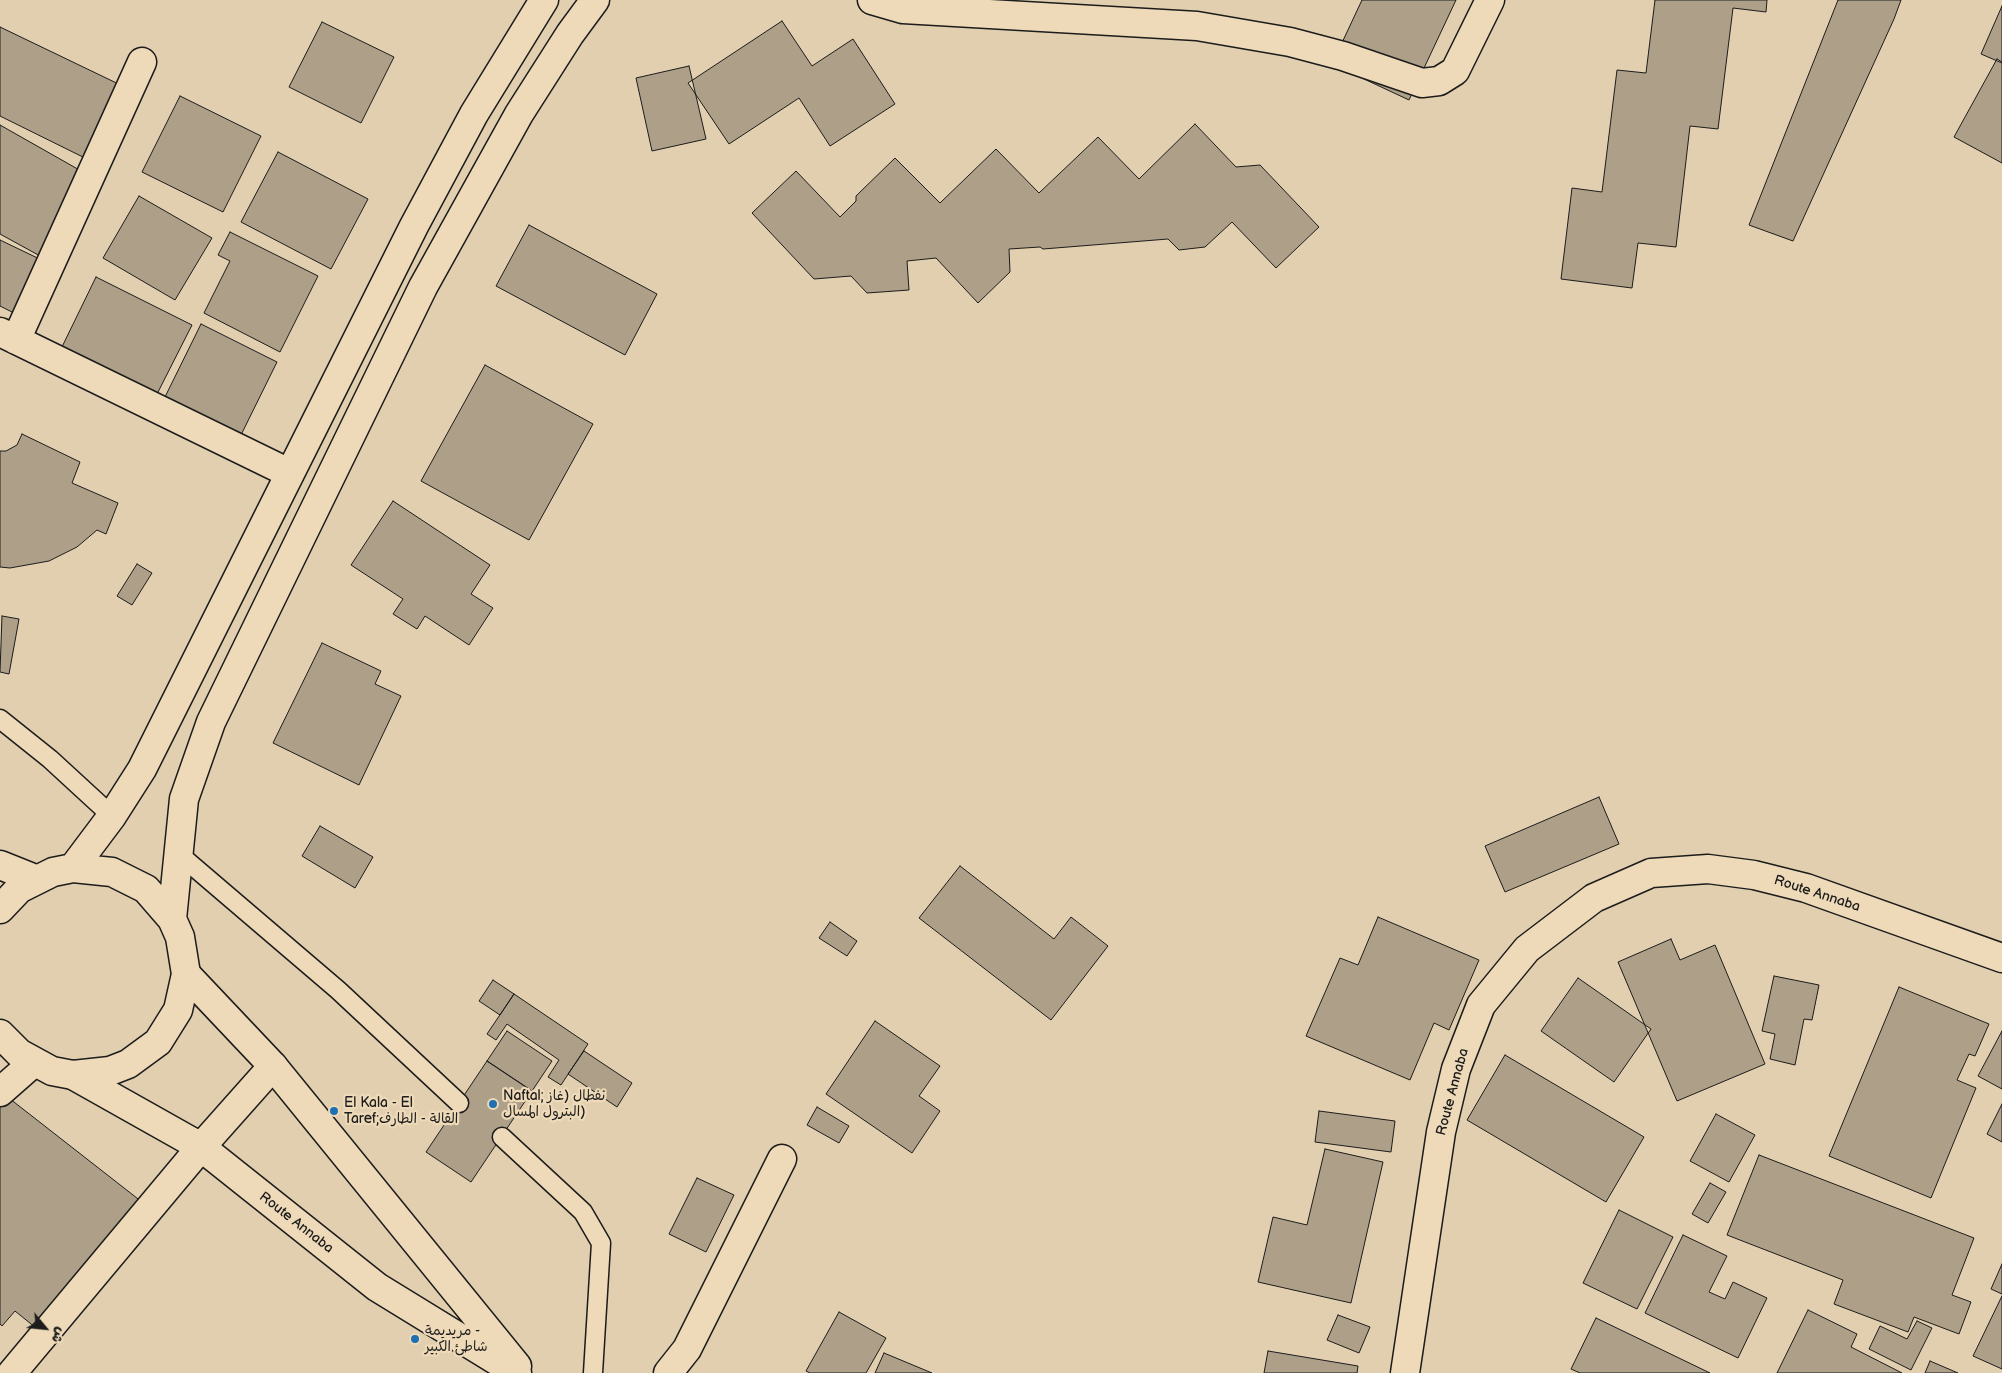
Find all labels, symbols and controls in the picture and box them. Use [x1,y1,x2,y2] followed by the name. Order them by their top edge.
[1772,872,1862,916] street label: Route Annaba
[1433,1047,1473,1137] street label: Route Annaba
[503,1088,605,1120] place label: Naftal; نفطال (غاز البترول المسال)
[344,1095,458,1128] place label: El Kala - El Taref;القالة - الطارف
[487,1098,499,1110] marker: Naftal; نفطال (غاز البترول المسال)
[328,1105,340,1117] marker: El Kala - El Taref;القالة - الطارف
[256,1189,336,1257] street label: Route Annaba
[20,1303,70,1353] north arrow
[425,1323,488,1355] place label: مريديمة - شاطئ الكبير
[48,1324,70,1346] text: ش
[409,1333,421,1345] marker: مريديمة - شاطئ الكبير

